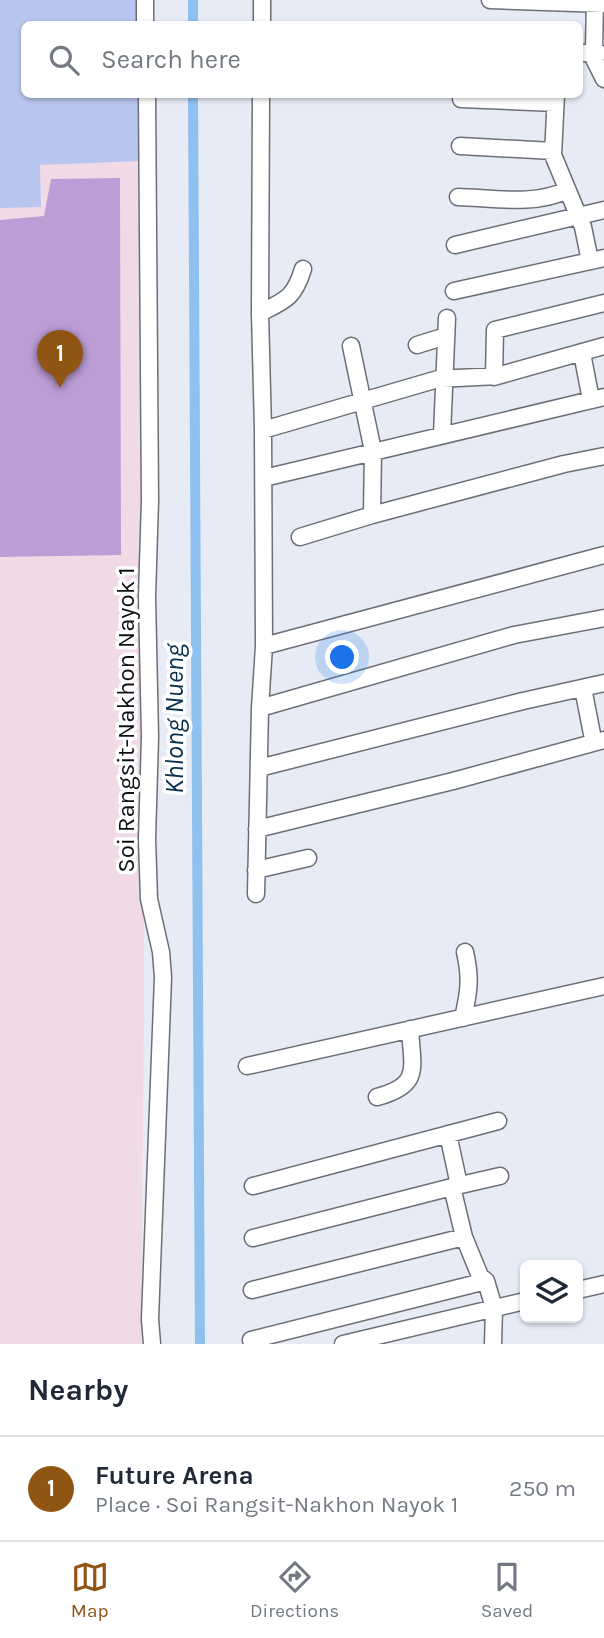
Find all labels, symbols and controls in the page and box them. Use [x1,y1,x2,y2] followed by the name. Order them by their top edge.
[21,21,583,98] search box
[45,41,83,79] icon: search
[101,44,241,75] text: Search here
[37,330,83,388] pin: 1
[112,567,140,873] street label: Soi Rangsit-Nakhon Nayok 1
[325,640,359,674] your location
[159,642,190,794] water label: Khlong Nueng
[520,1260,583,1323] map controls
[520,1260,583,1323] button: layers
[28,1372,128,1408] text: Nearby
[95,1460,254,1491] text: Future Arena
[47,1475,55,1502] text: 1
[509,1475,576,1502] text: 250 m
[95,1491,458,1518] text: Place · Soi Rangsit-Nakhon Nayok 1
[71,1558,109,1622] tab: Map
[250,1558,339,1622] tab: Directions
[481,1558,533,1622] tab: Saved

